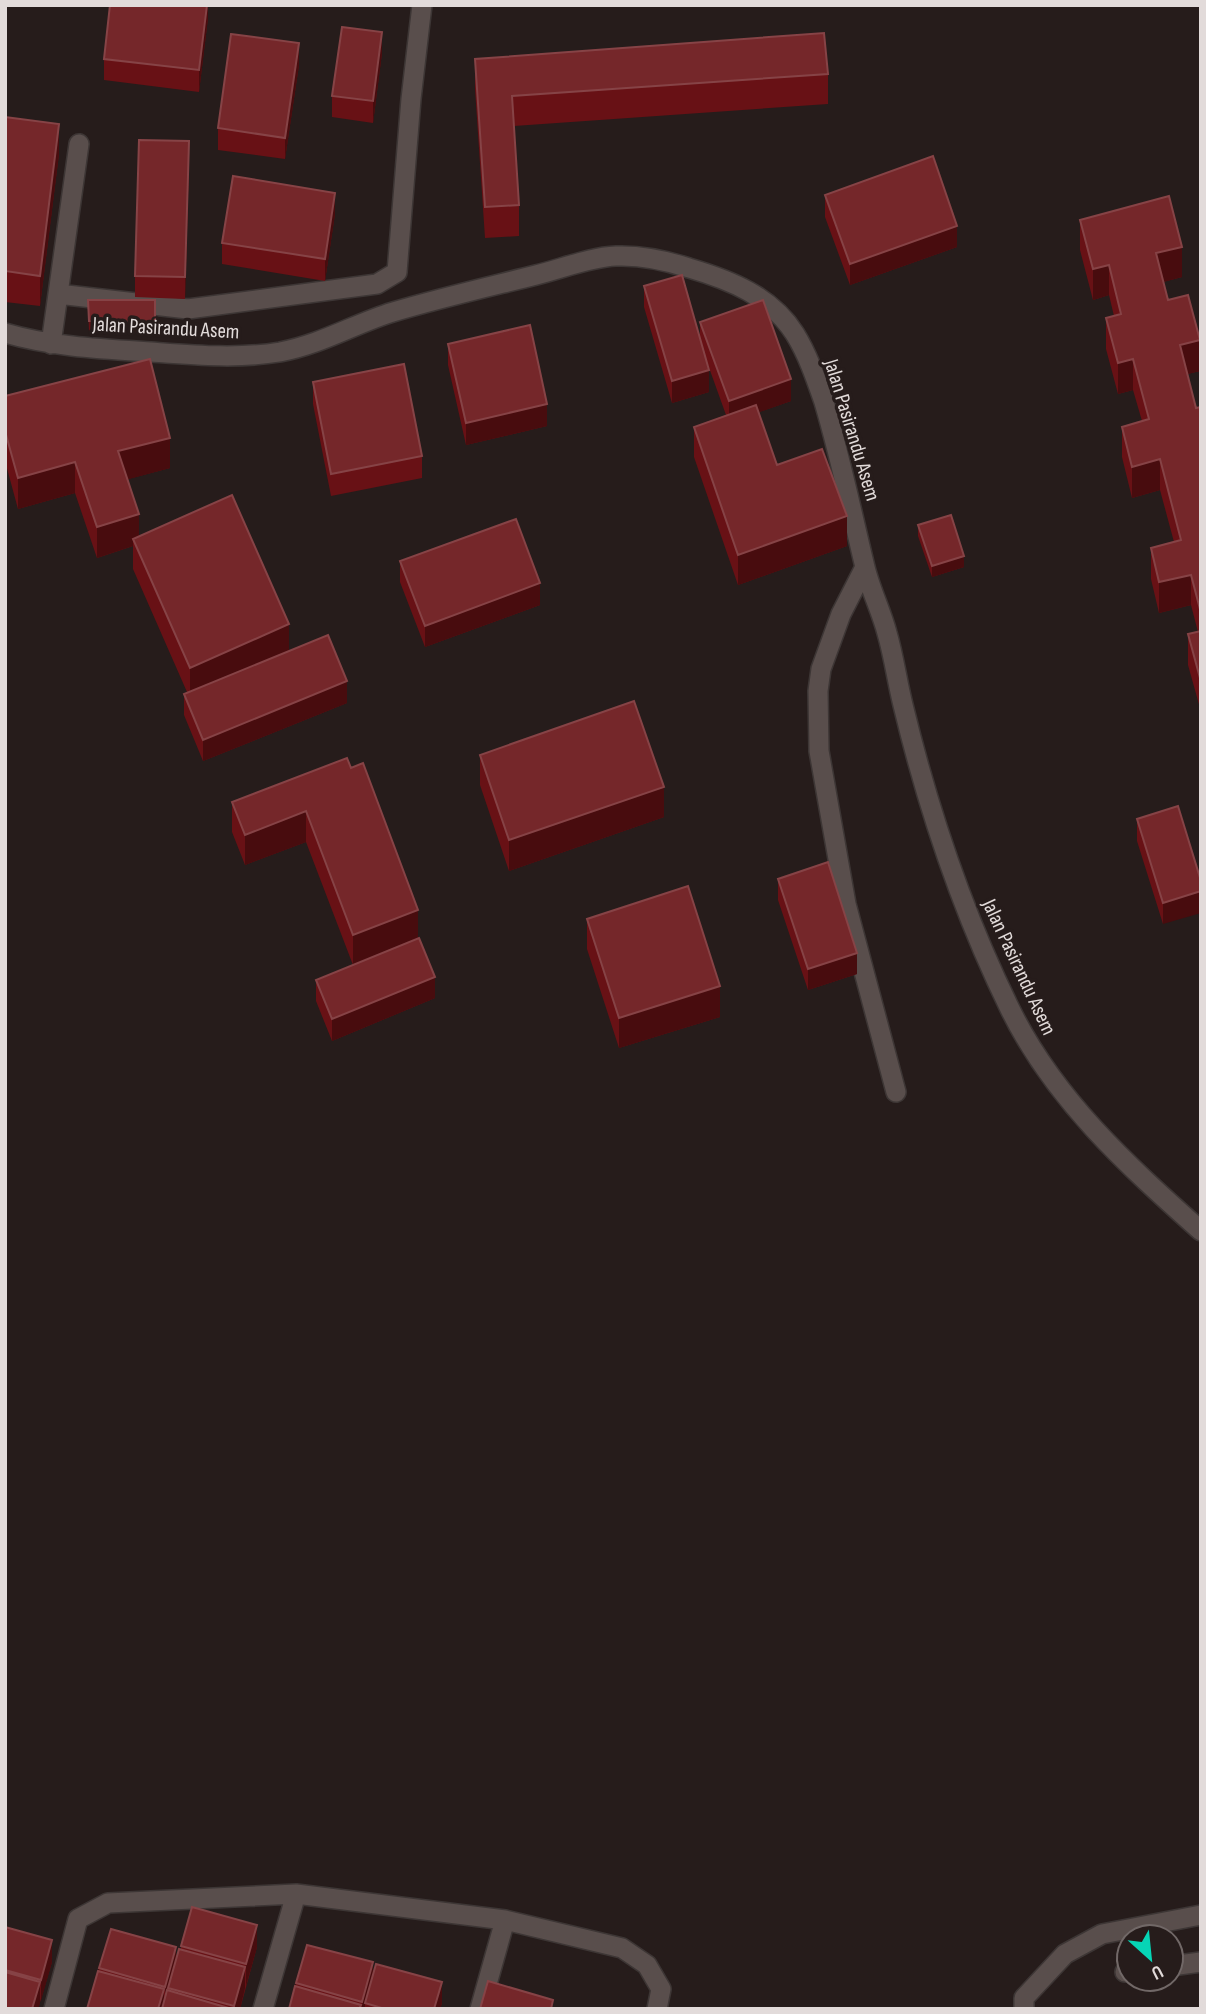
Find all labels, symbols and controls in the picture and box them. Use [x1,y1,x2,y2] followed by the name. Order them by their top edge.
[91,312,240,344] street label: Jalan Pasirandu Asem
[818,355,885,504] street label: Jalan Pasirandu Asem
[976,894,1061,1039] street label: Jalan Pasirandu Asem
[1115,1923,1185,1993] north arrow
[1147,1959,1167,1984] text: U

